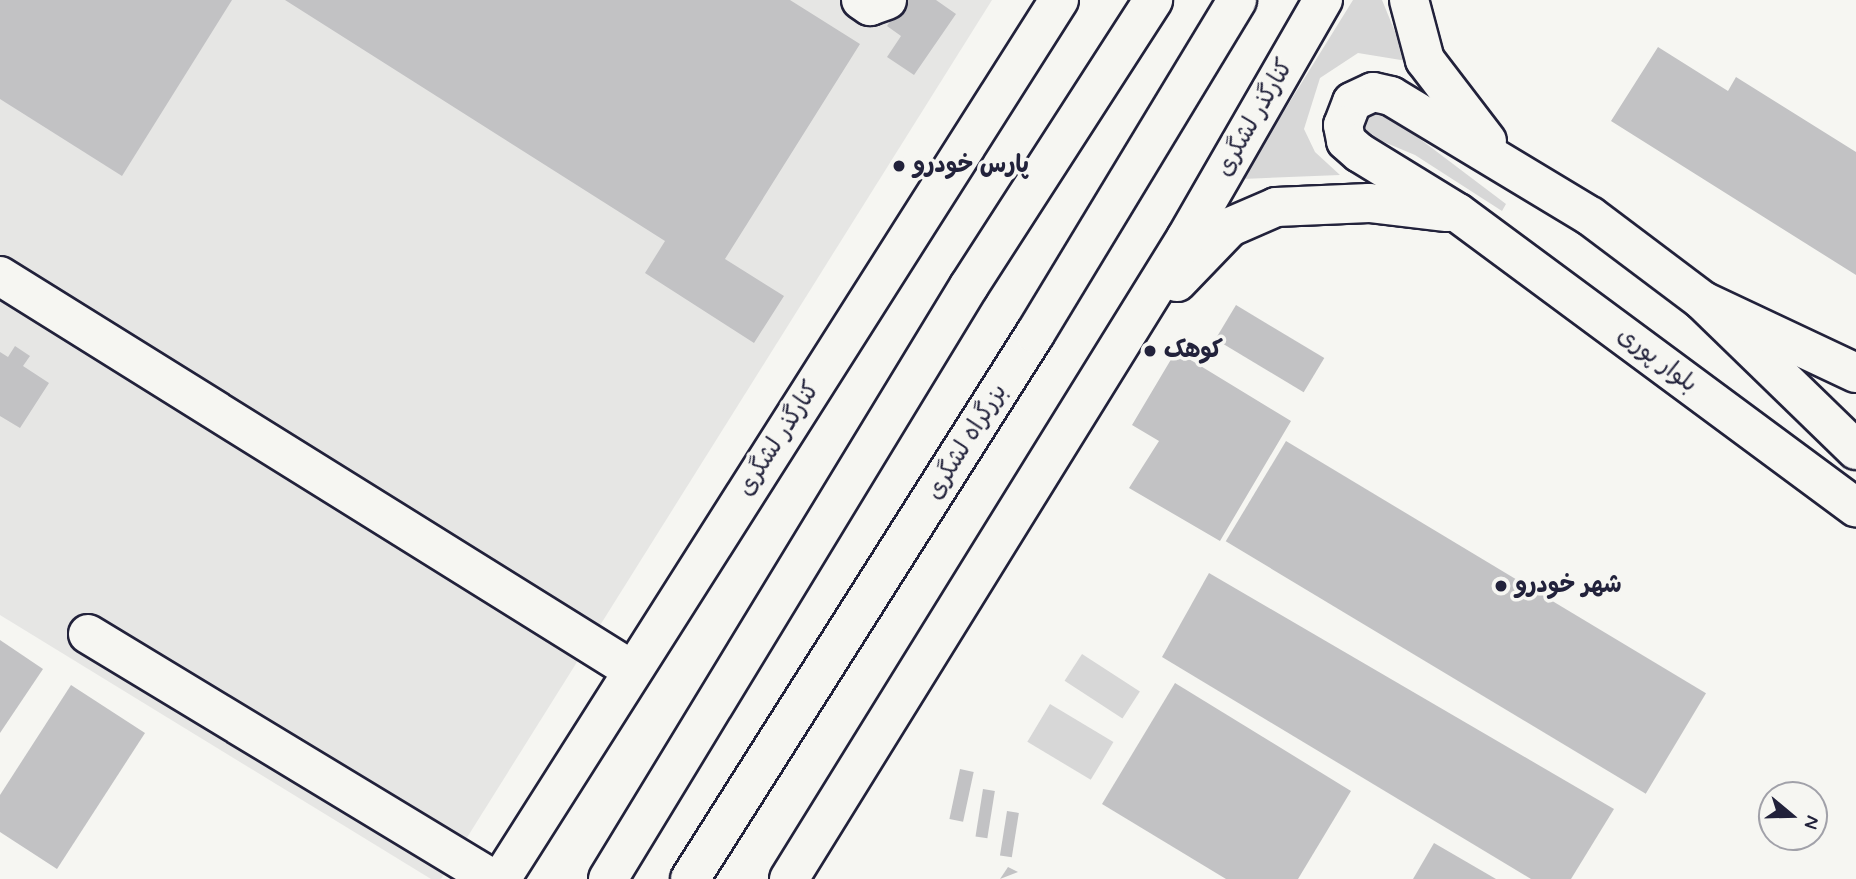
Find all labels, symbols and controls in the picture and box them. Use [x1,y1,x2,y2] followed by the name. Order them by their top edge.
[1210,54,1300,182] street label: کنارگذر لشگری
[913,152,1029,180] place label: پارس خودرو
[891,158,907,174] marker: پارس خودرو
[1612,321,1702,399] street label: بلوار پوری
[1164,337,1223,365] place label: کوهک
[1142,343,1158,359] marker: کوهک
[731,376,827,502] street label: کنارگذر لشگری
[920,379,1014,505] street label: بزرگراه لشگری
[1515,572,1622,600] place label: شهر خودرو
[1493,578,1509,594] marker: شهر خودرو
[1758,781,1828,851] north arrow
[1798,812,1825,832] text: N

